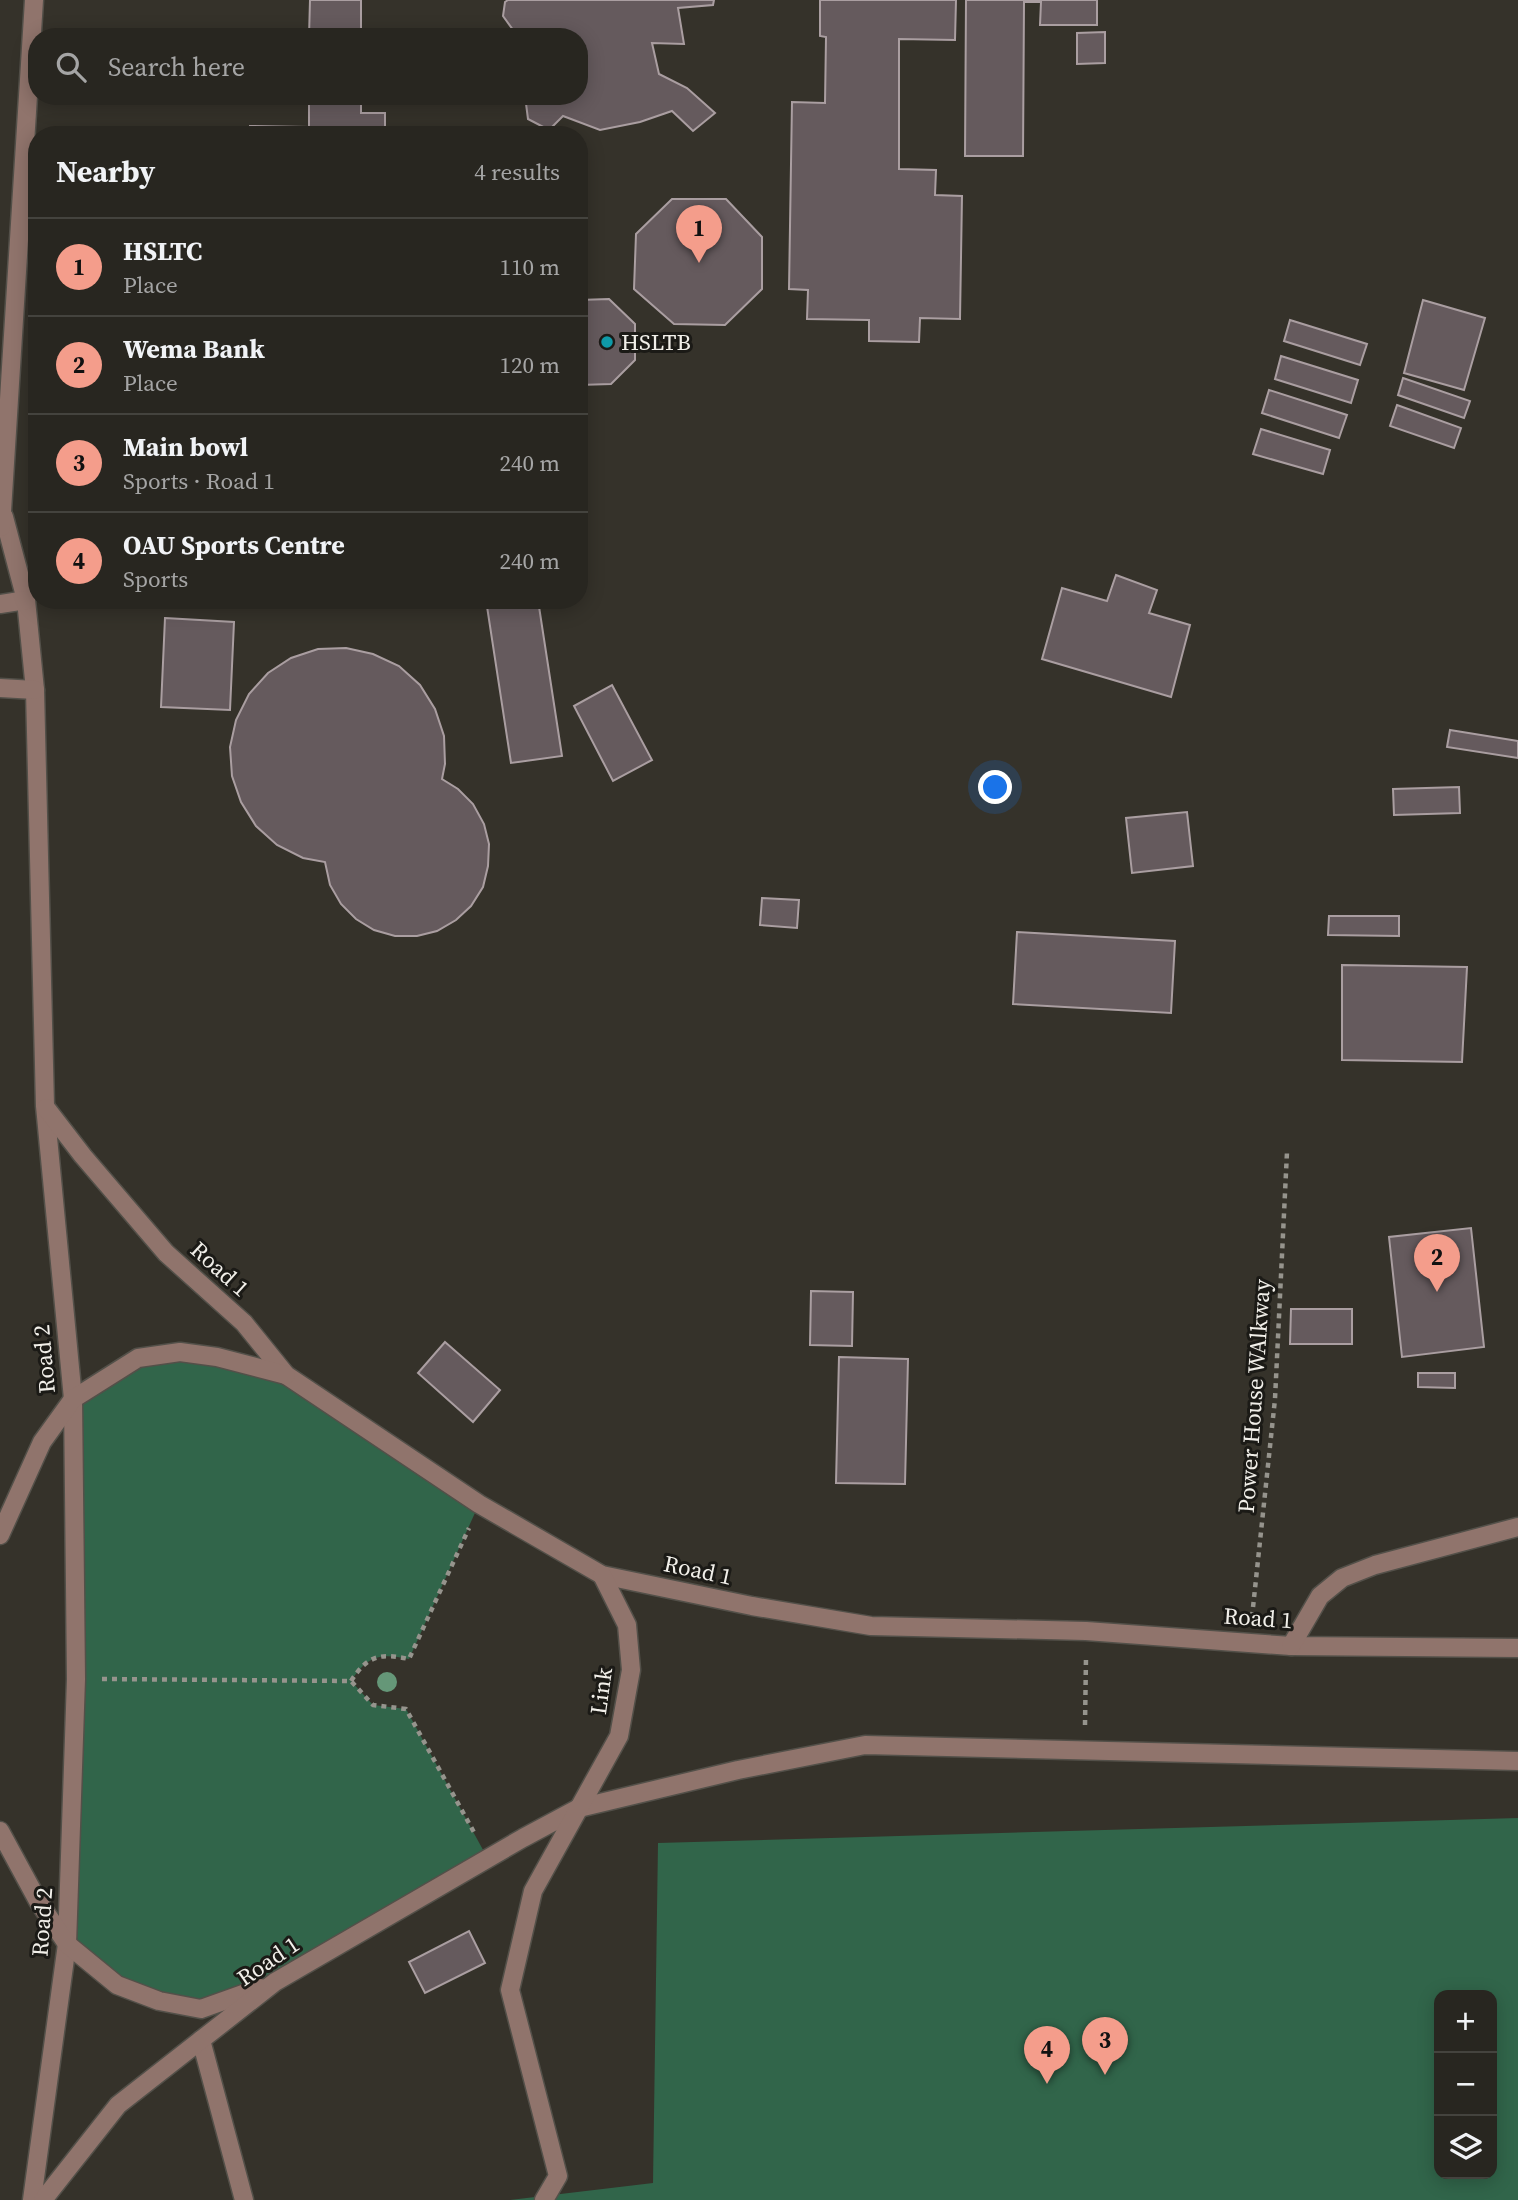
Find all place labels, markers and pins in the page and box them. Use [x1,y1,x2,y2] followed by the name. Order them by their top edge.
[676,205,722,263] pin: 1
[621,326,691,358] place label: HSLTB
[599,334,615,350] marker: HSLTB
[1414,1234,1460,1292] pin: 2
[1082,2017,1128,2075] pin: 3
[1024,2026,1070,2084] pin: 4

